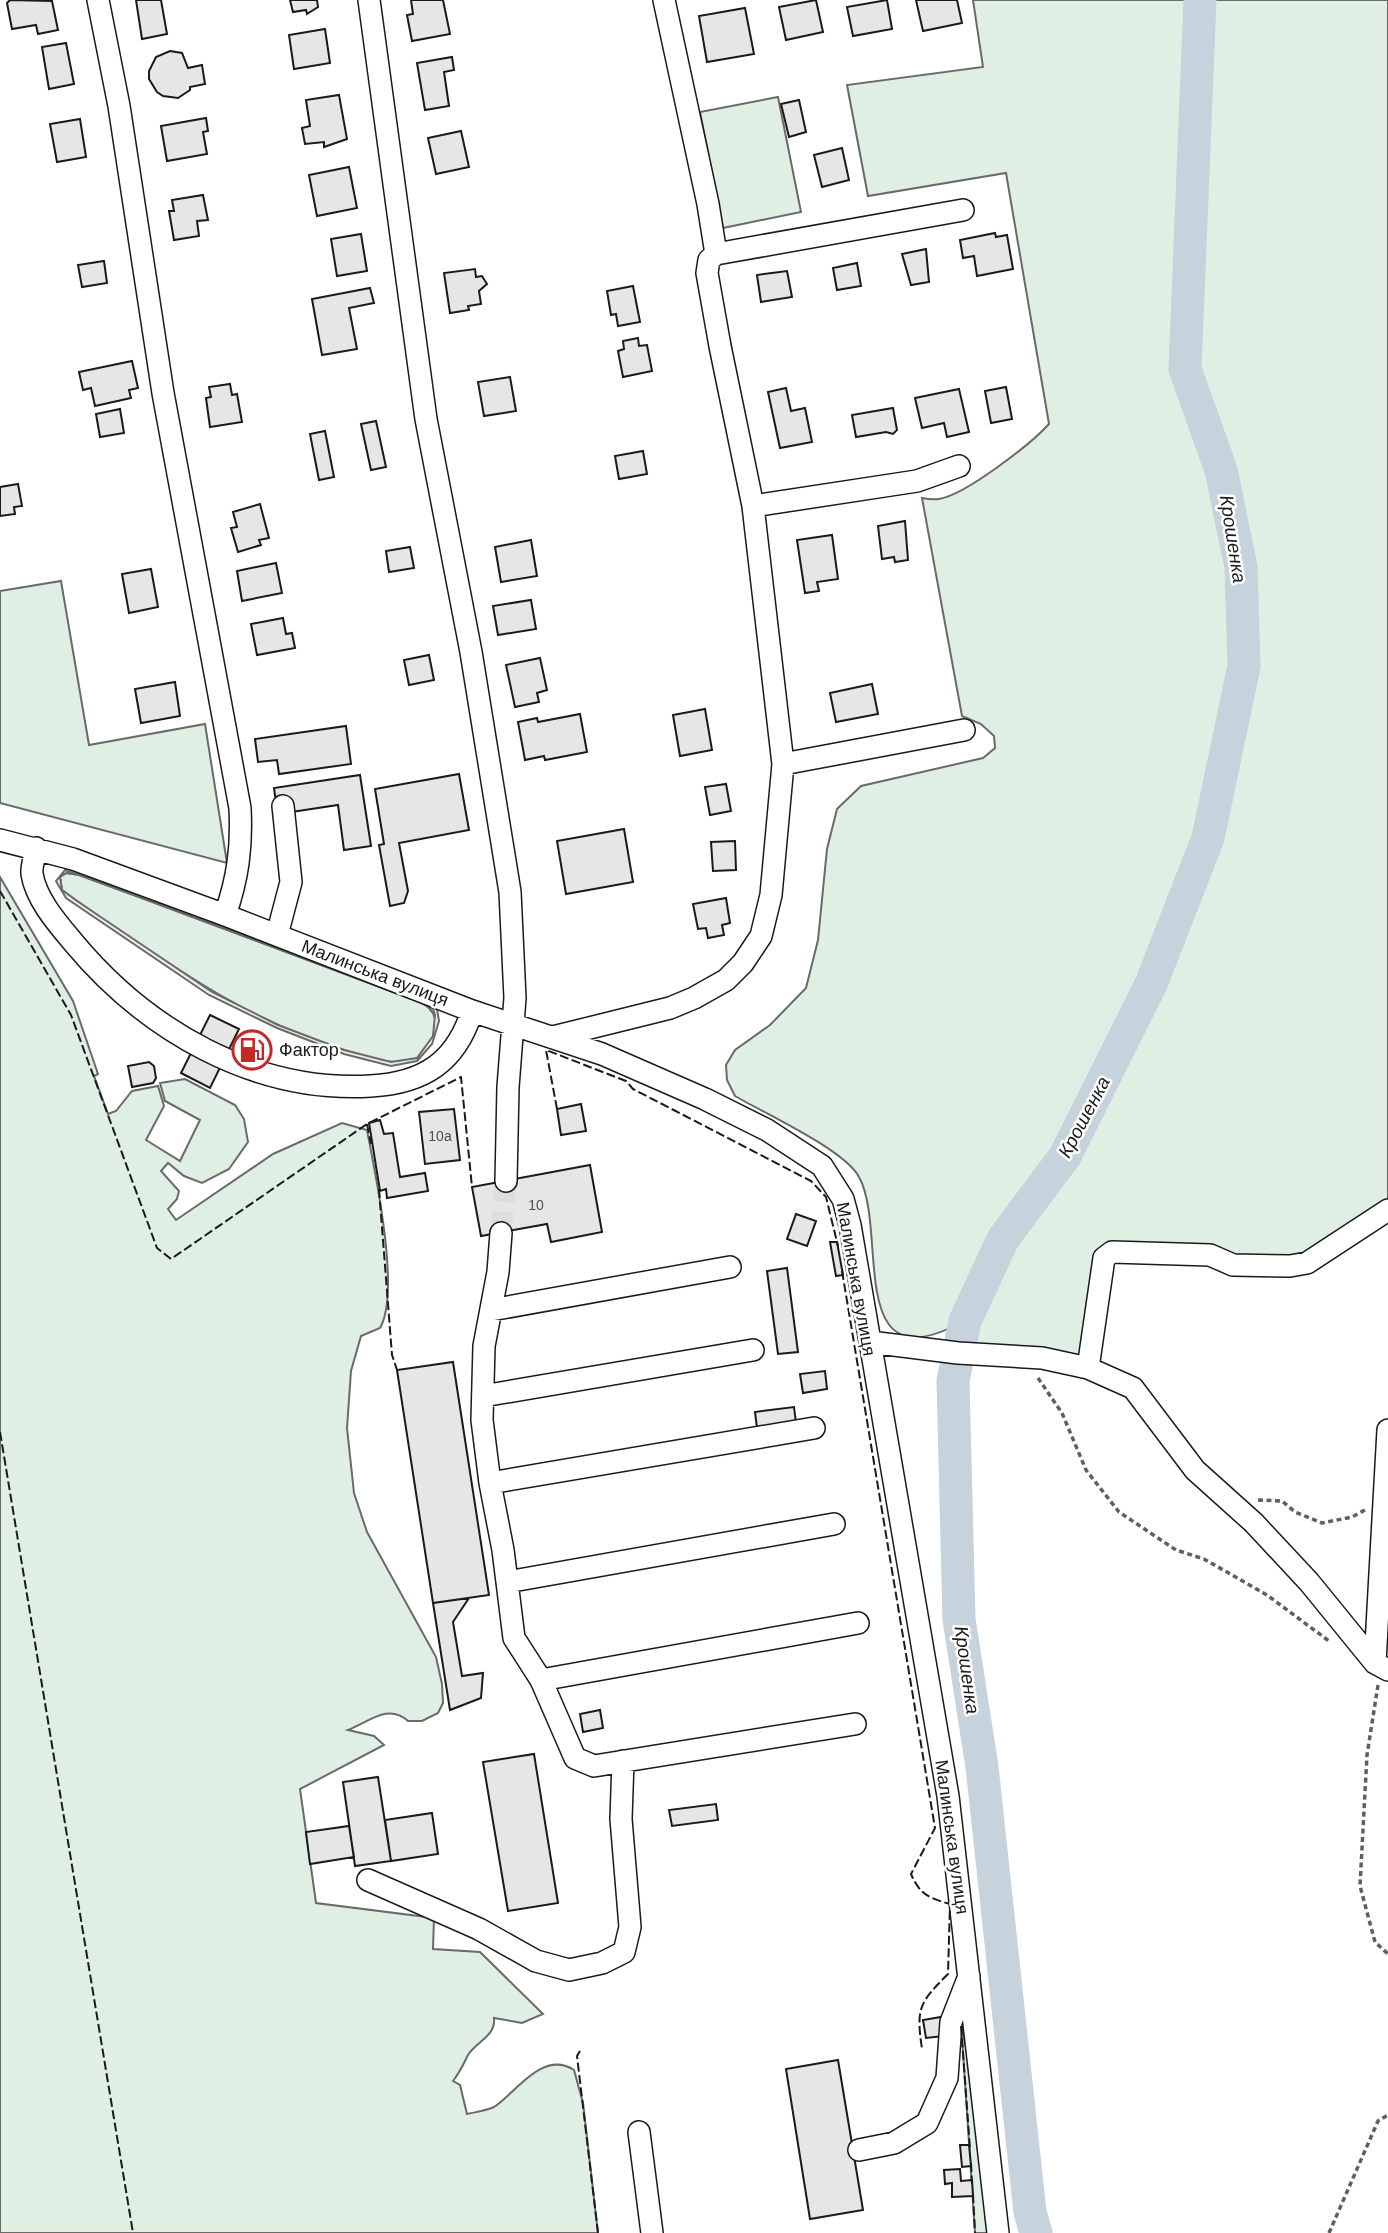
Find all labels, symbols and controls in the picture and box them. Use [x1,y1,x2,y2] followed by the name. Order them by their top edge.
[1216,494,1250,584] water label: Крошенка
[299,936,451,1010] street label: Малинська вулиця
[231,1029,273,1071] fuel station icon: Фактор
[279,1040,339,1060] place label: Фактор
[1054,1073,1114,1161] water label: Крошенка
[428,1128,452,1144] house number: 10а
[528,1197,544,1213] house number: 10
[833,1201,879,1357] street label: Малинська вулиця
[950,1625,984,1715] water label: Крошенка
[931,1758,973,1916] street label: Малинська вулиця

